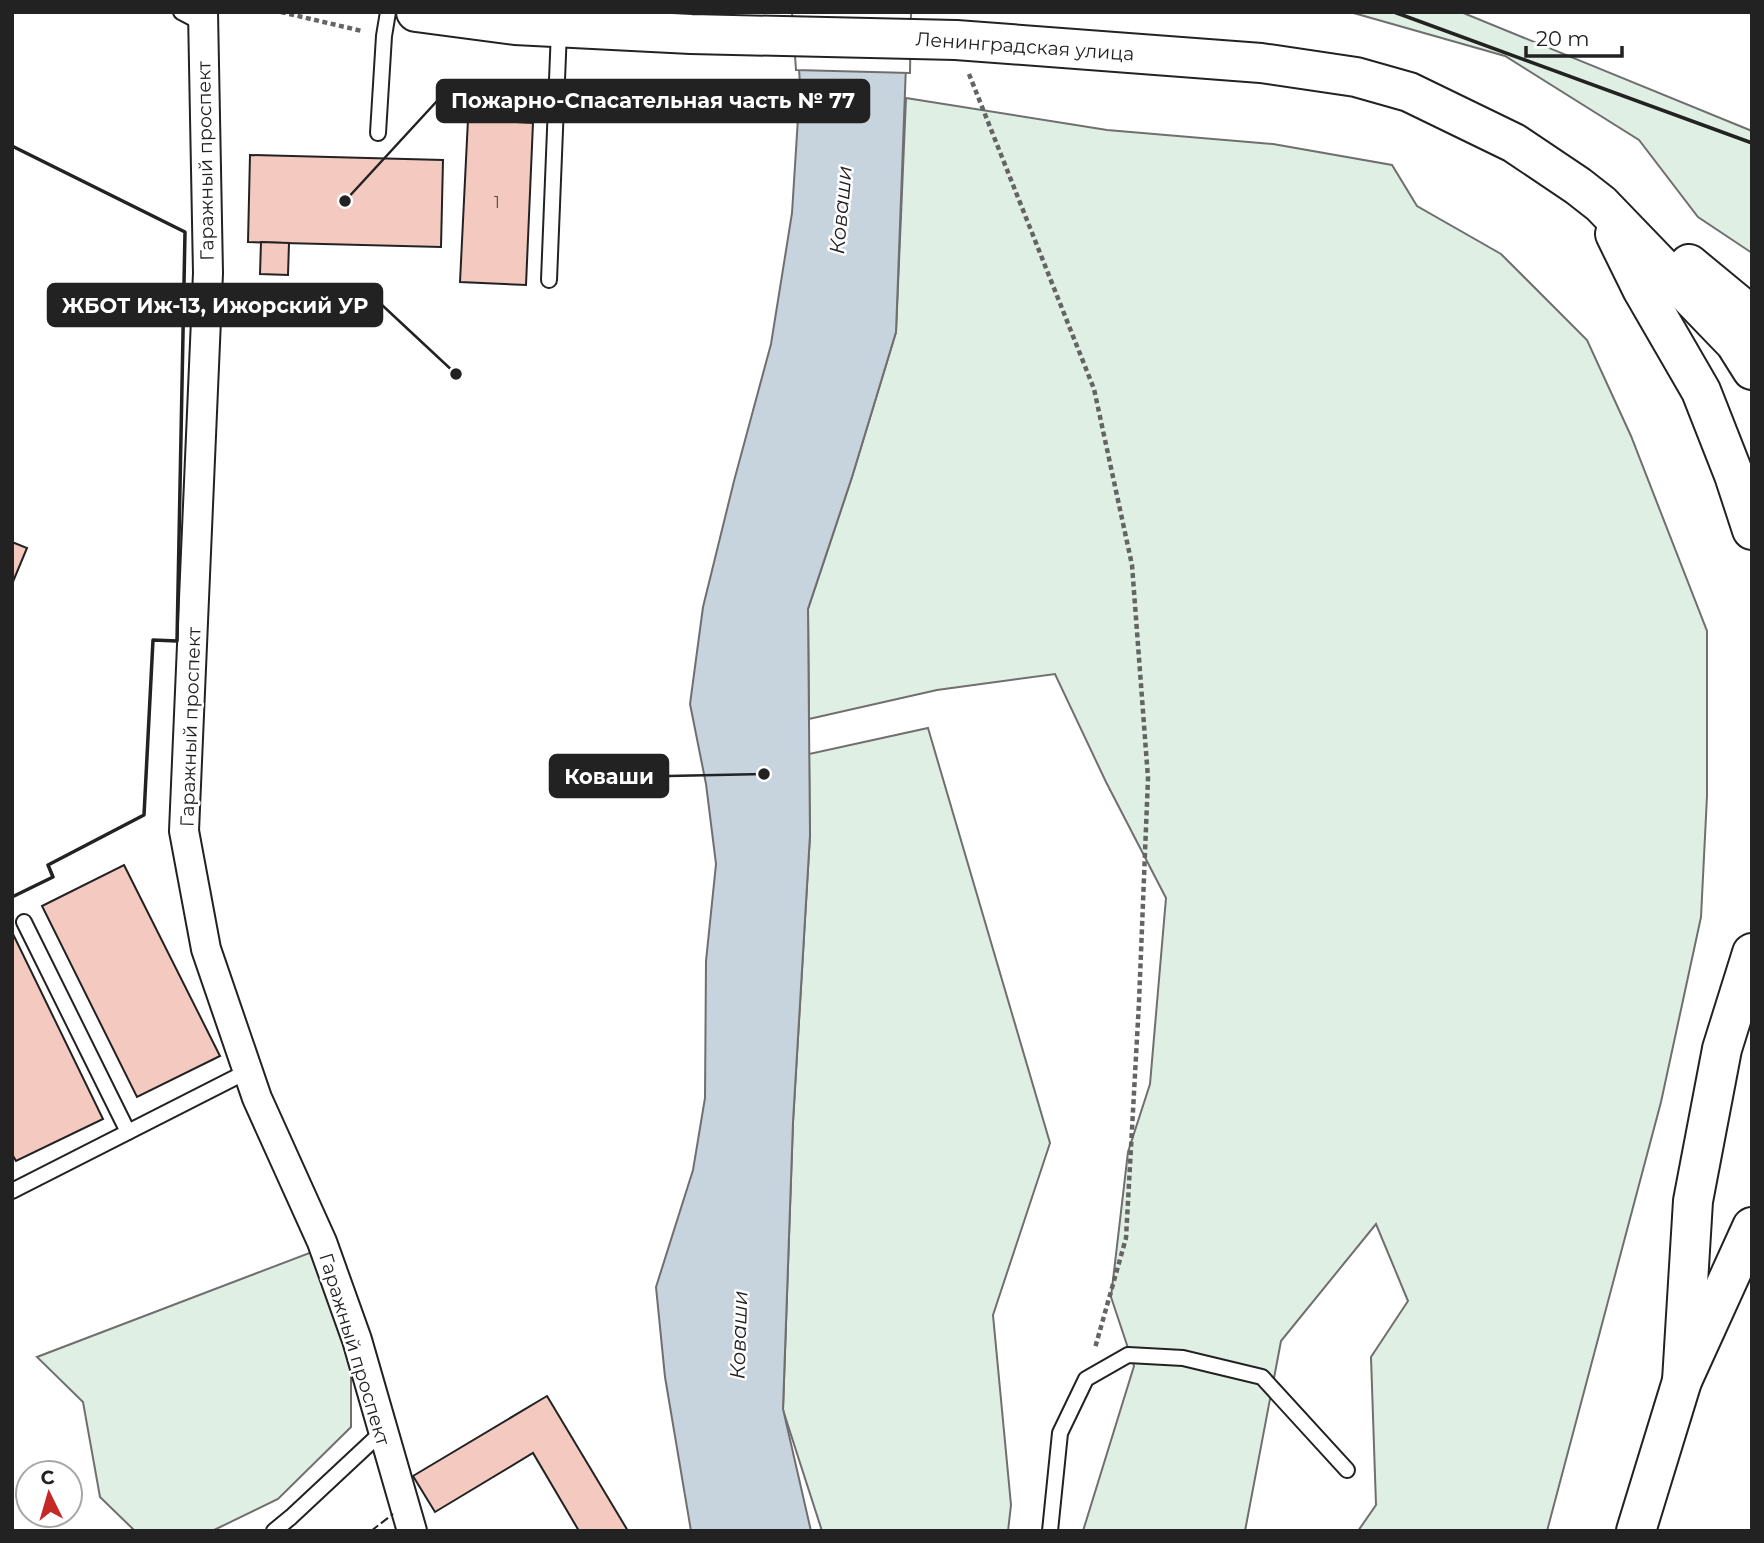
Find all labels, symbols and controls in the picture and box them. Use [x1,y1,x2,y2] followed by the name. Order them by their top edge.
[1526,14,1622,58] scale bar
[1536,26,1590,51] text: 20 m
[915,27,1135,66] street label: Ленинградская улица
[192,61,219,261] street label: Гаражный проспект
[437,80,869,122] callout: Пожарно-Спасательная часть № 77
[451,88,855,113] text: Пожарно-Спасательная часть № 77
[824,165,857,255] water label: Коваши
[494,193,500,212] house number: 1
[48,284,382,326] callout: ЖБОТ Иж-13, Ижорский УР
[62,293,368,318] text: ЖБОТ Иж-13, Ижорский УР
[176,627,205,827] street label: Гаражный проспект
[550,755,668,797] callout: Коваши
[564,764,654,789] text: Коваши
[314,1250,395,1448] street label: Гаражный проспект
[724,1290,753,1380] water label: Коваши
[14,1459,84,1529] north arrow
[40,1465,56,1490] text: С

